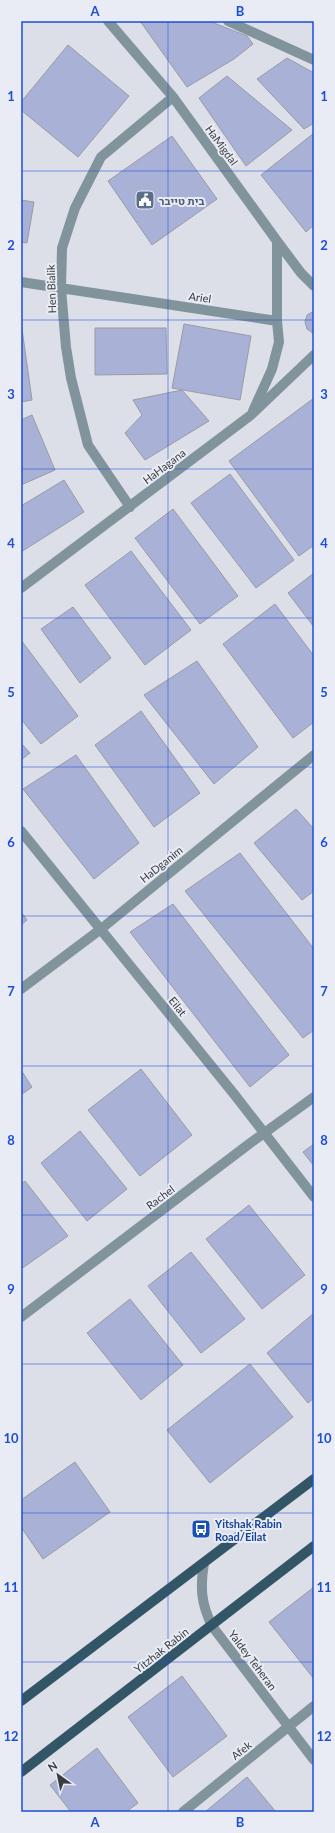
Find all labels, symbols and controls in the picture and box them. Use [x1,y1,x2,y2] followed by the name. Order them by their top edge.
[89,3,100,19] text: A
[236,3,245,19] text: B
[7,88,15,104] text: 1
[320,88,328,104] text: 1
[203,122,241,168] street label: HaMigdal
[134,189,156,211] public building icon: בית טייבר
[159,194,204,207] place label: בית טייבר
[7,237,15,253] text: 2
[320,237,328,253] text: 2
[44,264,58,314] street label: Hen Bialik
[188,289,212,305] street label: Ariel
[7,386,15,402] text: 3
[320,386,328,402] text: 3
[140,446,188,486] street label: HaHagana
[7,535,15,551] text: 4
[320,535,328,551] text: 4
[7,684,15,700] text: 5
[320,684,328,700] text: 5
[7,834,15,850] text: 6
[320,834,328,850] text: 6
[137,843,185,885] street label: HaDganim
[7,983,15,999] text: 7
[320,983,328,999] text: 7
[166,994,190,1018] street label: Eilat
[7,1132,15,1148] text: 8
[320,1132,328,1148] text: 8
[143,1182,177,1212] street label: Rachel
[7,1281,15,1297] text: 9
[320,1281,328,1297] text: 9
[3,1430,19,1446] text: 10
[316,1430,332,1446] text: 10
[214,1517,282,1543] place label: Yitshak Rabin Road/Eilat
[190,1518,212,1540] bus stop icon: Yitshak Rabin Road/Eilat
[3,1579,19,1595] text: 11
[316,1579,332,1595] text: 11
[131,1625,191,1675] street label: Yitzhak Rabin
[226,1627,280,1693] street label: Yaldey Teheran
[3,1728,19,1744] text: 12
[316,1728,332,1744] text: 12
[228,1738,254,1762] street label: Afek
[38,1755,78,1795] north arrow
[45,1758,59,1774] text: N
[89,1814,100,1830] text: A
[236,1814,245,1830] text: B

